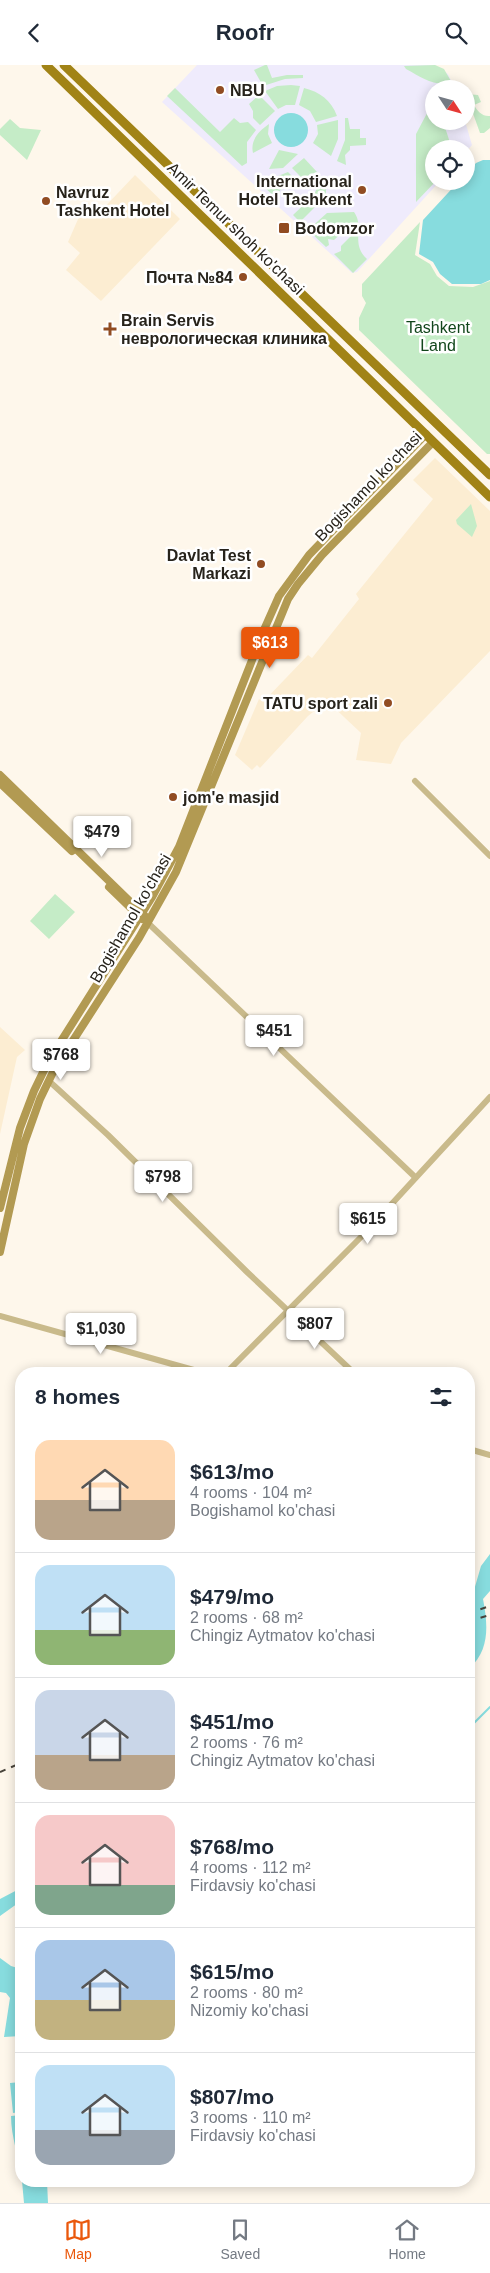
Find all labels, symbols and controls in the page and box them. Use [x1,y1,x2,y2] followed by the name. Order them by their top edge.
[20,19,48,47] icon: back
[442,19,470,47] icon: search
[216,20,274,45] text: Roofr
[425,80,475,130] north arrow
[425,80,475,190] map controls
[230,82,265,99] place label: NBU
[214,84,226,96] marker: NBU
[425,140,475,190] button: locate
[164,159,307,298] street label: Amir Temur shoh ko'chasi
[239,173,353,208] place label: International Hotel Tashkent
[56,184,170,219] place label: Navruz Tashkent Hotel
[356,184,368,196] marker: International Hotel Tashkent
[40,195,52,207] marker: Navruz Tashkent Hotel
[295,220,374,237] place label: Bodomzor
[277,221,291,235] marker: Bodomzor
[146,269,233,286] place label: Почта №84
[237,271,249,283] marker: Почта №84
[121,312,327,347] place label: Brain Servis неврологическая клиника
[406,319,471,354] park label: Tashkent Land
[103,322,117,336] marker: Brain Servis неврологическая клиника
[312,428,425,545] street label: Bogishamol ko'chasi
[167,547,252,582] place label: Davlat Test Markazi
[255,558,267,570] marker: Davlat Test Markazi
[240,627,300,669] pin: $613
[252,634,288,651] text: $613
[263,695,378,712] place label: TATU sport zali
[382,697,394,709] marker: TATU sport zali
[182,789,279,806] place label: jom'e masjid
[167,791,179,803] marker: jom'e masjid
[72,815,132,858] pin: $479
[84,823,120,840] text: $479
[87,851,174,985] street label: Bogishamol ko'chasi
[244,1015,304,1057] pin: $451
[256,1022,292,1039] text: $451
[31,1039,91,1081] pin: $768
[43,1046,79,1063] text: $768
[133,1161,193,1203] pin: $798
[145,1168,181,1185] text: $798
[338,1203,398,1245] pin: $615
[350,1210,386,1227] text: $615
[285,1307,345,1350] pin: $807
[60,1313,142,1355] pin: $1,030
[297,1315,333,1332] text: $807
[77,1320,125,1337] text: $1,030
[427,1383,455,1411] icon: filters
[35,1385,120,1408] text: 8 homes
[75,1460,135,1520] icon: home
[190,1460,274,1483] text: $613/mo
[190,1484,312,1501] text: 4 rooms · 104 m²
[190,1502,335,1519] text: Bogishamol ko'chasi
[75,1585,135,1645] icon: home
[190,1585,274,1608] text: $479/mo
[190,1609,303,1626] text: 2 rooms · 68 m²
[190,1627,375,1644] text: Chingiz Aytmatov ko'chasi
[75,1710,135,1770] icon: home
[190,1710,274,1733] text: $451/mo
[190,1734,303,1751] text: 2 rooms · 76 m²
[190,1752,375,1769] text: Chingiz Aytmatov ko'chasi
[75,1835,135,1895] icon: home
[190,1835,274,1858] text: $768/mo
[190,1859,311,1876] text: 4 rooms · 112 m²
[190,1877,316,1894] text: Firdavsiy ko'chasi
[75,1960,135,2020] icon: home
[190,1960,274,1983] text: $615/mo
[190,1984,303,2001] text: 2 rooms · 80 m²
[190,2002,309,2019] text: Nizomiy ko'chasi
[75,2085,135,2145] icon: home
[190,2085,274,2108] text: $807/mo
[190,2109,311,2126] text: 3 rooms · 110 m²
[190,2127,316,2144] text: Firdavsiy ko'chasi
[64,2216,92,2262] tab: Map
[220,2216,260,2262] tab: Saved
[388,2216,426,2262] tab: Home

